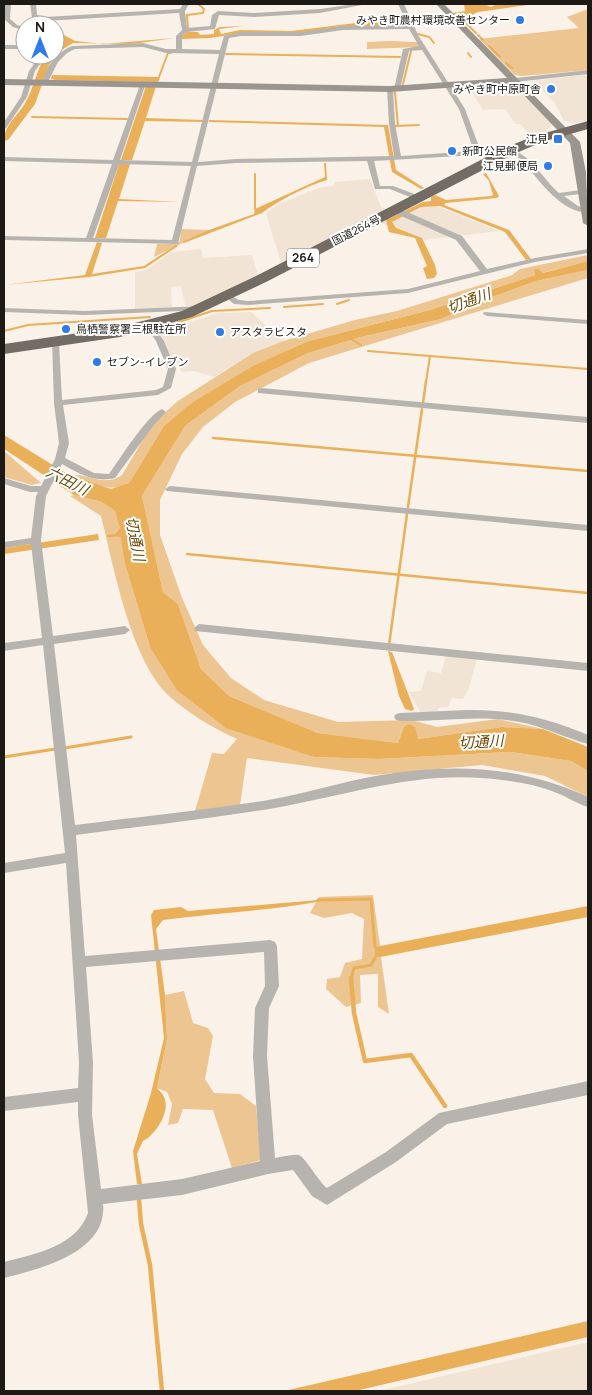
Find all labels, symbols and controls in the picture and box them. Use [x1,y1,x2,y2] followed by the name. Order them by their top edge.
[356,12,510,27] place label: みやき町農村環境改善センター
[514,14,526,26] marker: みやき町農村環境改善センター
[15,15,65,65] north arrow
[35,17,45,36] text: N
[453,81,541,96] place label: みやき町中原町舎
[545,83,557,95] marker: みやき町中原町舎
[526,131,548,146] place label: 江見
[552,133,564,145] marker: 江見
[462,143,517,158] place label: 新町公民館
[446,145,458,157] marker: 新町公民館
[483,158,538,173] place label: 江見郵便局
[542,160,554,172] marker: 江見郵便局
[329,211,383,248] street label: 国道264号
[287,248,319,268] road number: 264
[444,282,495,318] water label: 切通川
[76,321,187,336] place label: 鳥栖警察署三根駐在所
[60,323,72,335] marker: 鳥栖警察署三根駐在所
[230,324,307,339] place label: アスタラビスタ
[214,326,226,338] marker: アスタラビスタ
[107,354,189,369] place label: セブン-イレブン
[91,356,103,368] marker: セブン-イレブン
[42,461,94,501] water label: 六田川
[121,515,150,565] water label: 切通川
[458,730,506,753] water label: 切通川

